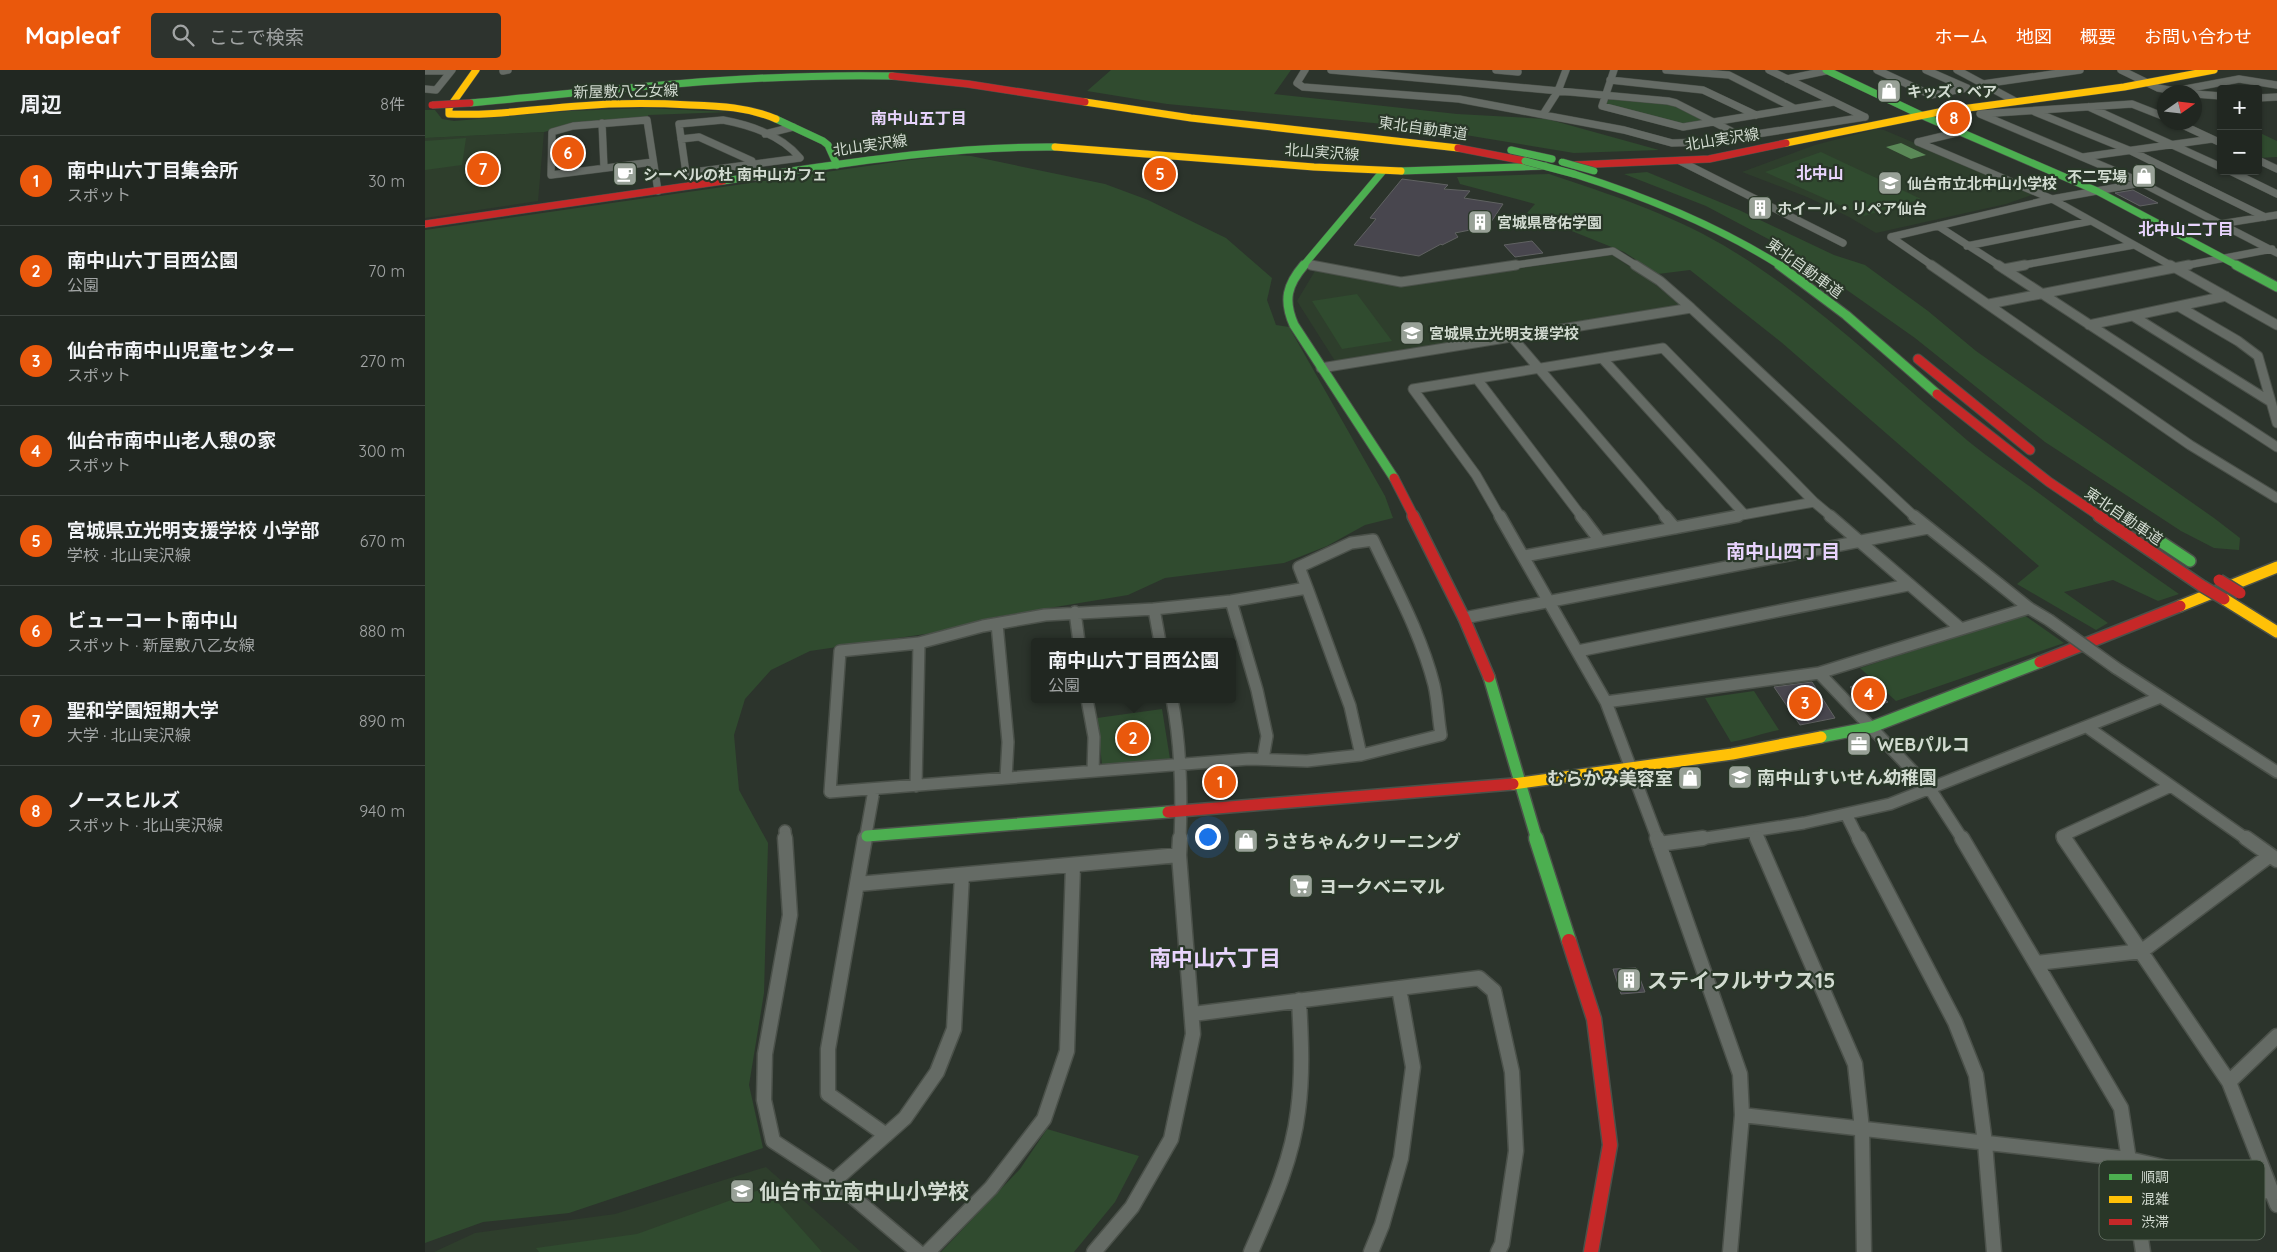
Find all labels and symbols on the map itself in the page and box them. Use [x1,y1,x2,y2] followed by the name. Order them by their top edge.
[1876,78,1902,104] shop icon: キッズ・ベア
[573,81,679,101] street label: 新屋敷八乙女線
[1907,82,1997,101] place label: キッズ・ベア
[2157,85,2202,130] north arrow
[1938,99,1970,137] pin: 8
[871,108,967,128] district label: 南中山五丁目
[1377,112,1469,144] street label: 東北自動車道
[1683,124,1761,154] street label: 北山実沢線
[832,130,908,160] street label: 北山実沢線
[552,134,584,172] pin: 6
[1284,140,1360,164] street label: 北山実沢線
[467,150,499,188] pin: 7
[1144,155,1176,193] pin: 5
[612,161,638,187] cafe icon: シーベルの杜 南中山カフェ
[1796,163,1844,183] district label: 北中山
[2131,163,2157,189] shop icon: 不二写場
[643,165,827,184] place label: シーベルの杜 南中山カフェ
[2067,167,2127,186] place label: 不二写場
[1877,170,1903,196] school or university icon: 仙台市立北中山小学校
[1907,174,2057,193] place label: 仙台市立北中山小学校
[1747,195,1773,221] building icon: ホイール・リペア仙台
[1777,199,1927,218] place label: ホイール・リペア仙台
[1467,209,1493,235] building icon: 宮城県啓佑学園
[1497,213,1602,232] place label: 宮城県啓佑学園
[2138,219,2234,239] district label: 北中山二丁目
[1763,234,1847,302] street label: 東北自動車道
[1399,320,1425,346] school or university icon: 宮城県立光明支援学校
[1429,324,1579,343] place label: 宮城県立光明支援学校
[2081,483,2167,549] street label: 東北自動車道
[1726,539,1840,563] district label: 南中山四丁目
[1853,675,1885,713] pin: 4
[1789,684,1821,722] pin: 3
[1117,719,1149,757] pin: 2
[1846,731,1872,757] office icon: WEBパルコ
[1877,733,1970,756] place label: WEBパルコ
[1204,763,1236,801] pin: 1
[1727,764,1753,790] school or university icon: 南中山すいせん幼稚園
[1677,765,1703,791] shop icon: むらかみ美容室
[1757,766,1937,789] place label: 南中山すいせん幼稚園
[1547,767,1673,790] place label: むらかみ美容室
[1195,824,1221,850] your location
[1233,828,1259,854] shop icon: うさちゃんクリーニング
[1263,830,1461,853] place label: うさちゃんクリーニング
[1288,873,1314,899] supermarket icon: ヨークベニマル
[1319,875,1445,898] place label: ヨークベニマル
[1149,944,1281,972] district label: 南中山六丁目
[1616,967,1642,993] building icon: ステイフルサウス15
[1647,967,1835,993] place label: ステイフルサウス15
[2099,1160,2265,1240] legend
[2141,1168,2169,1186] text: 順調
[729,1178,755,1204] school or university icon: 仙台市立南中山小学校
[759,1178,969,1204] place label: 仙台市立南中山小学校
[2141,1190,2169,1208] text: 混雑
[2141,1213,2169,1231] text: 渋滞

